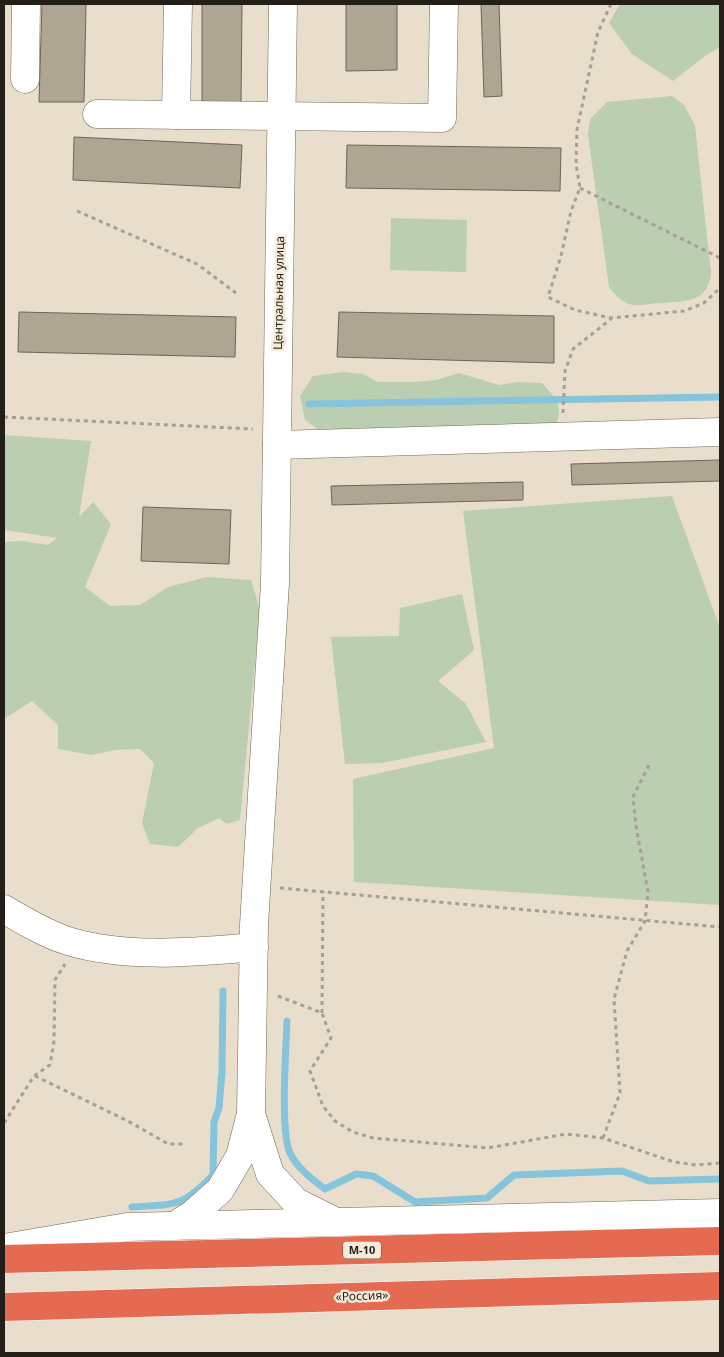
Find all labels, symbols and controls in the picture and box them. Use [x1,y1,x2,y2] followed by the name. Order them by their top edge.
[269,236,288,350] street label: Центральная улица
[343,1242,381,1258] road number: М-10
[335,1286,389,1305] street label: «Россия»

